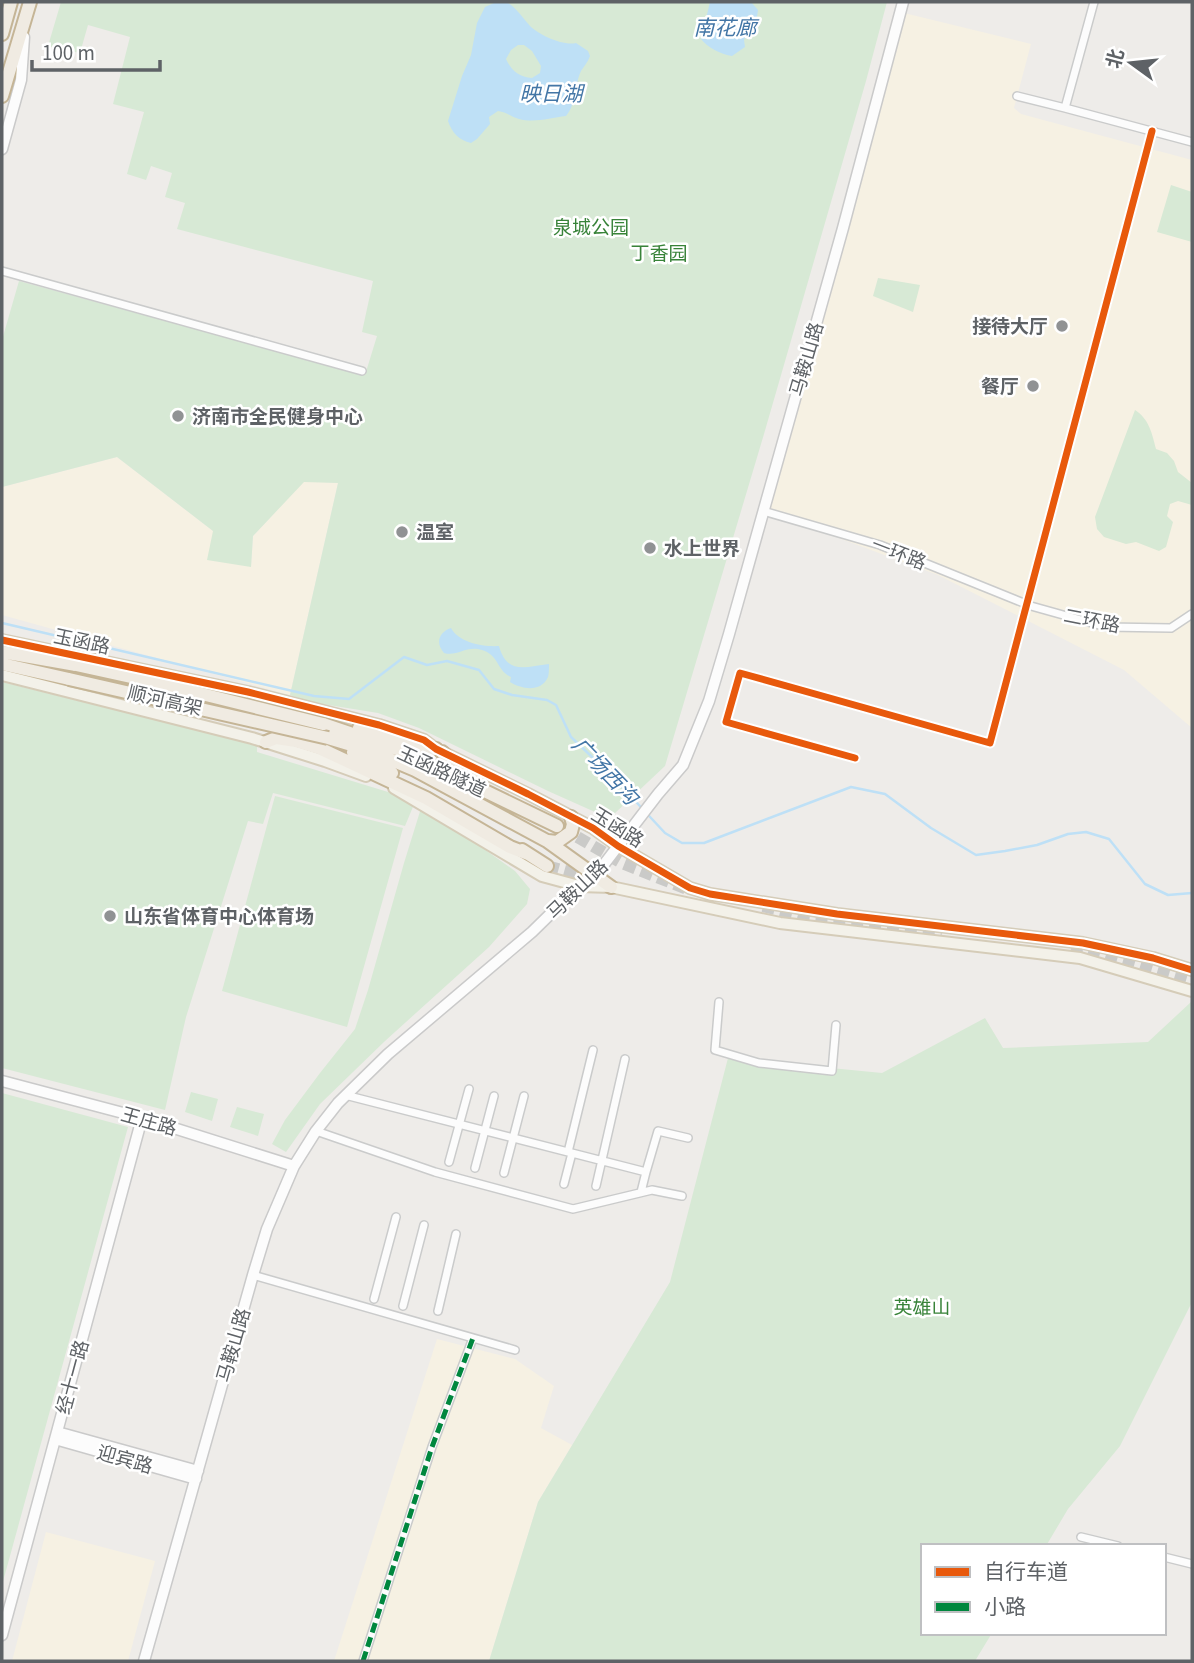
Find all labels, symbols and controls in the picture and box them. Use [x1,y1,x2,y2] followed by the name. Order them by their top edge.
[694,13,759,43] water label: 南花廊
[32,28,159,72] scale bar
[1096,28,1166,98] north arrow
[42,38,95,68] text: 100 m
[1101,46,1132,72] text: 北
[520,79,585,109] water label: 映日湖
[553,215,629,242] park label: 泉城公园
[630,241,688,268] park label: 丁香园
[972,314,1048,341] place label: 接待大厅
[1054,318,1070,334] marker: 接待大厅
[784,319,831,400] street label: 马鞍山路
[981,374,1019,401] place label: 餐厅
[1025,378,1041,394] marker: 餐厅
[192,404,363,431] place label: 济南市全民健身中心
[170,408,186,424] marker: 济南市全民健身中心
[416,520,454,547] place label: 温室
[394,524,410,540] marker: 温室
[867,532,930,577] street label: 一环路
[664,536,740,563] place label: 水上世界
[642,540,658,556] marker: 水上世界
[1061,603,1122,640] street label: 二环路
[51,623,112,662] street label: 玉函路
[125,680,205,723] street label: 顺河高架
[565,730,646,813] water label: 广场西沟
[393,740,490,805] street label: 玉函路隧道
[586,802,649,855] street label: 玉函路
[541,854,615,926] street label: 马鞍山路
[124,904,314,931] place label: 山东省体育中心体育场
[102,908,118,924] marker: 山东省体育中心体育场
[117,1102,180,1143] street label: 王庄路
[893,1295,951,1322] park label: 英雄山
[211,1305,258,1386] street label: 马鞍山路
[51,1337,96,1418] street label: 经十一路
[93,1440,156,1481] street label: 迎宾路
[921,1544,1166,1635] legend
[984,1557,1068,1587] text: 自行车道
[984,1592,1026,1622] text: 小路

